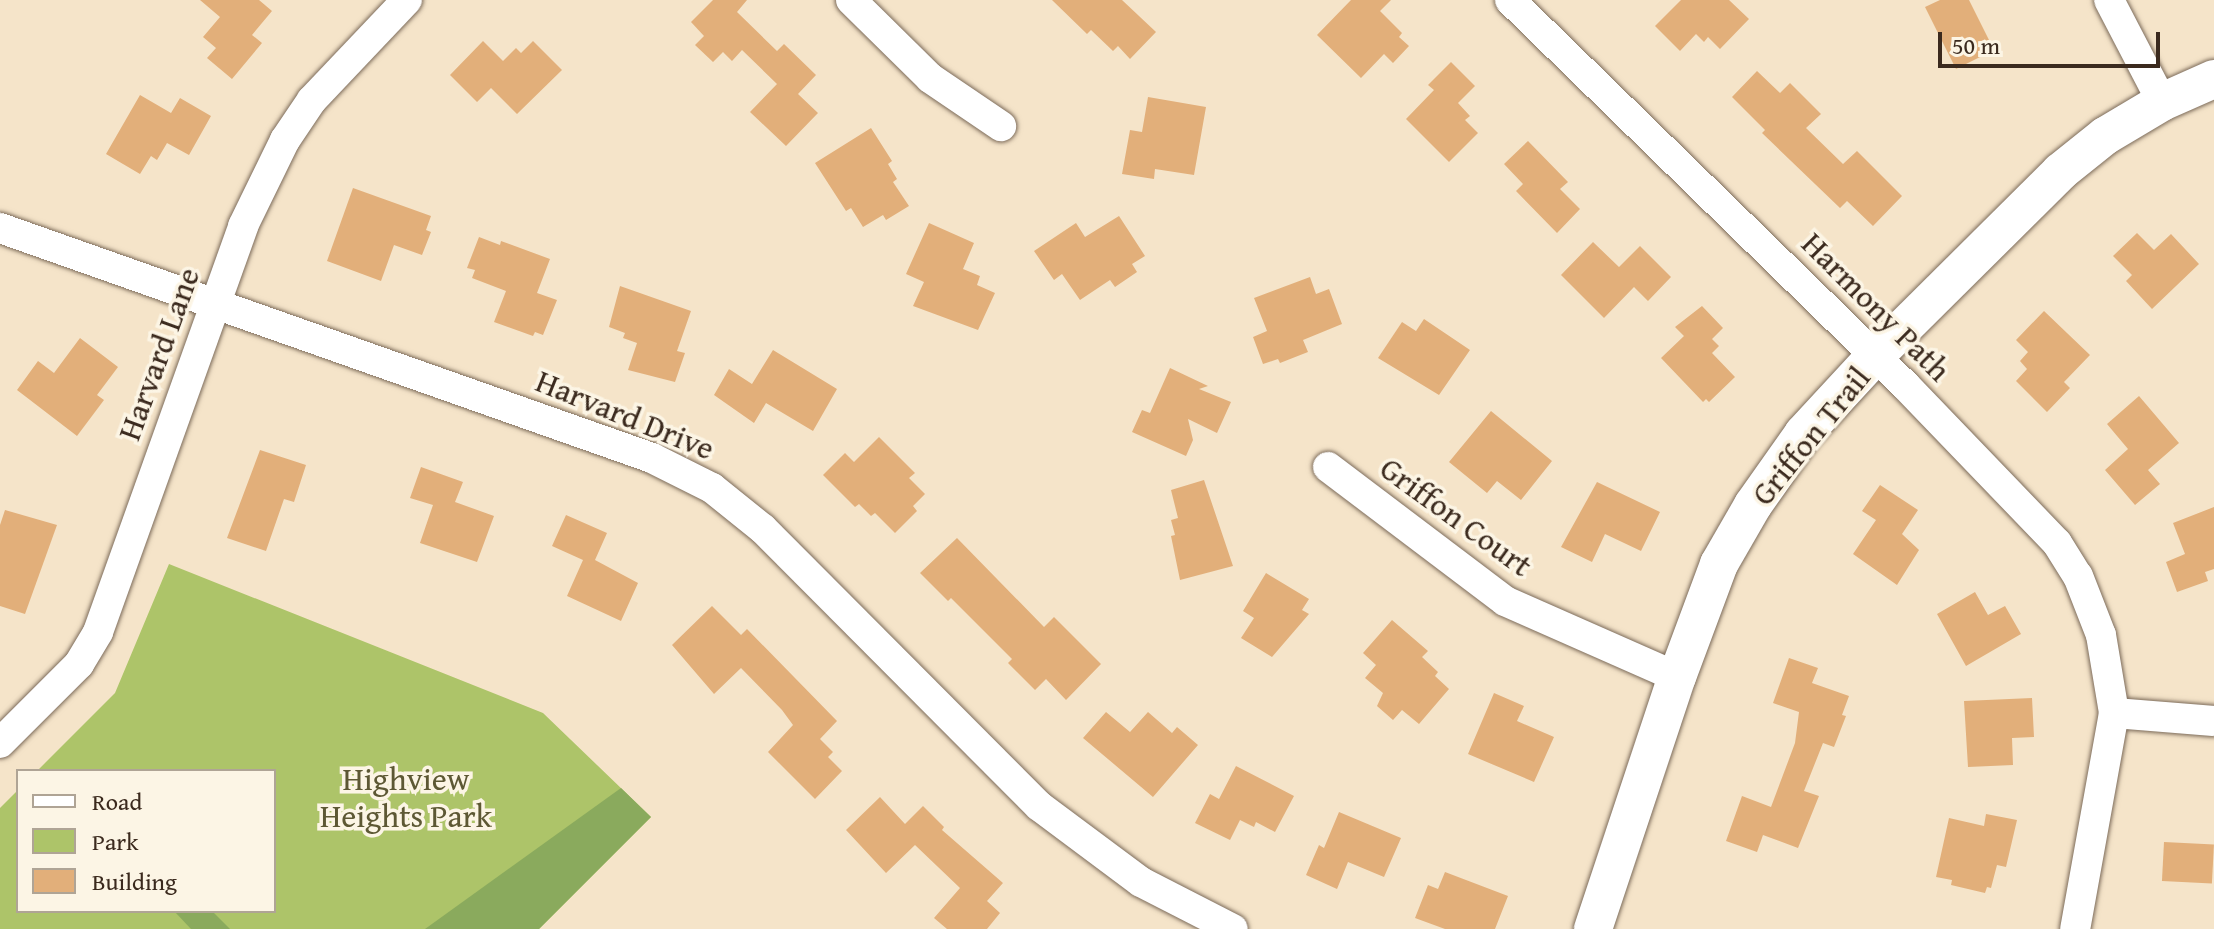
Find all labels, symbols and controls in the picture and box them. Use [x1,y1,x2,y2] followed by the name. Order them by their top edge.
[1942,16,2164,66] scale bar
[1952,28,2000,63] text: 50 m
[1794,225,1958,389] street label: Harmony Path
[110,263,208,445] street label: Harvard Lane
[1744,359,1878,513] street label: Griffon Trail
[530,362,720,468] street label: Harvard Drive
[1373,449,1539,585] street label: Griffon Court
[320,761,492,836] park label: Highview Heights Park
[16,769,276,913] legend
[92,784,142,819] text: Road
[92,824,138,859] text: Park
[92,864,177,899] text: Building

